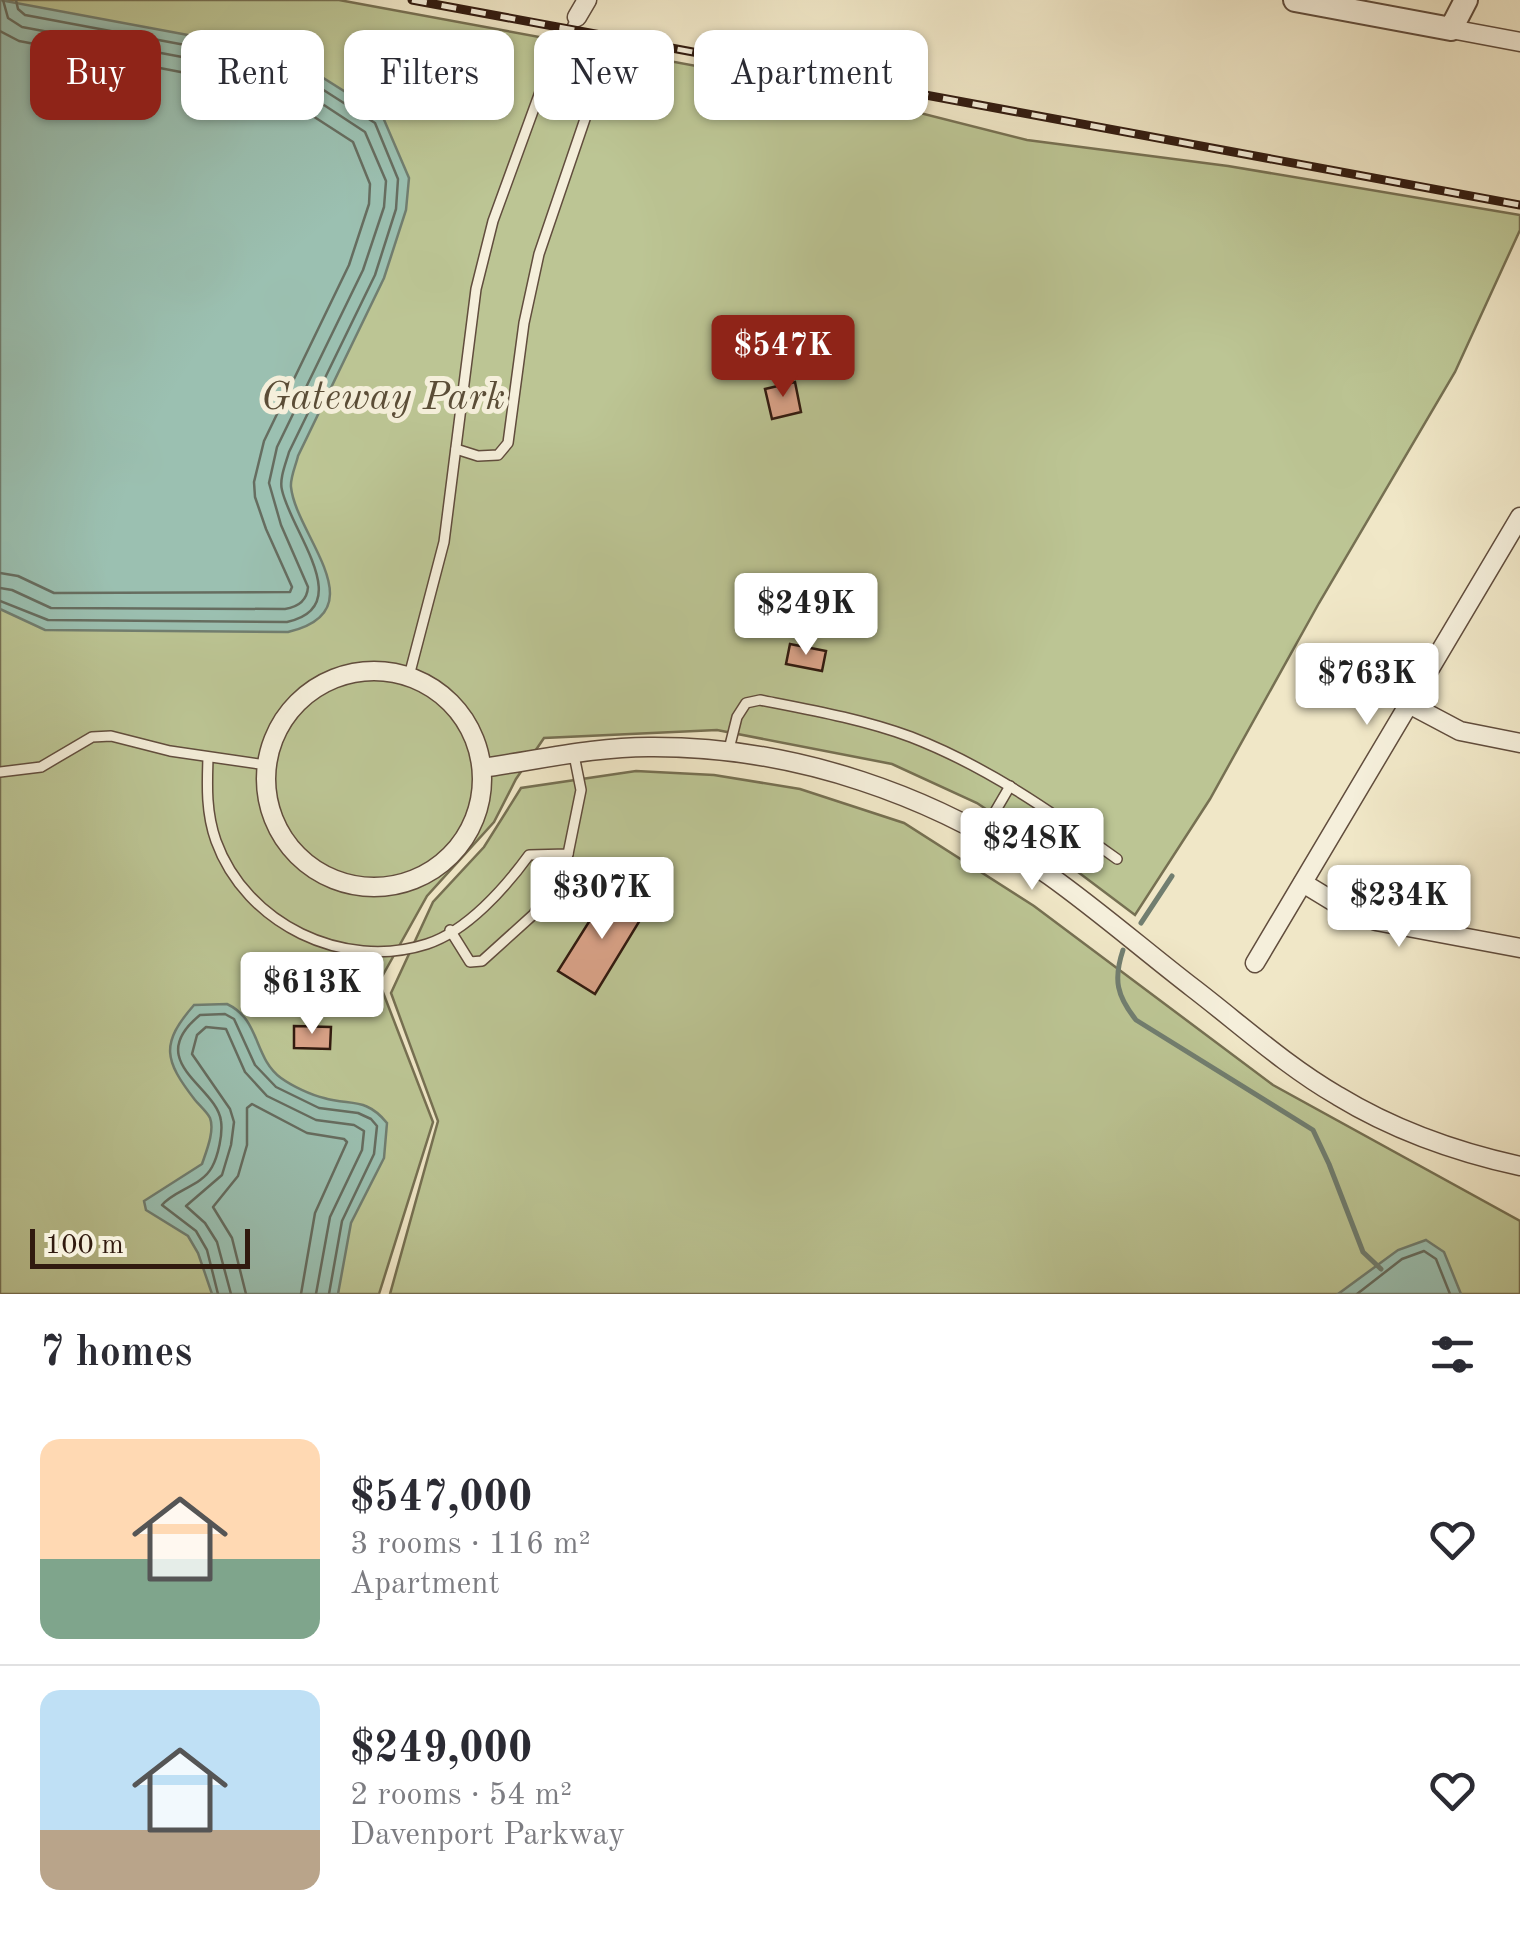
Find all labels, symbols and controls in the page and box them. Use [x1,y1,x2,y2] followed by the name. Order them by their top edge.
[30,30,161,120] chip: Buy
[181,30,324,120] chip: Rent
[344,30,514,120] chip: Filters
[534,30,674,120] chip: New
[694,30,928,120] chip: Apartment
[713,315,853,400] pin: $547K
[734,331,832,363] text: $547K
[261,379,505,419] park label: Gateway Park
[736,573,876,658] pin: $249K
[757,589,855,621] text: $249K
[1297,643,1437,728] pin: $763K
[1318,659,1416,691] text: $763K
[962,808,1102,893] pin: $248K
[983,824,1081,856] text: $248K
[532,857,672,942] pin: $307K
[1329,865,1469,950] pin: $234K
[553,873,651,905] text: $307K
[1350,881,1448,913] text: $234K
[242,952,382,1037] pin: $613K
[263,968,361,1000] text: $613K
[30,1224,250,1268] scale bar
[45,1232,124,1260] text: 100 m
[1425,1327,1480,1382] icon: filters
[40,1333,192,1375] text: 7 homes
[350,1478,532,1520] text: $547,000
[120,1479,240,1599] icon: home
[1425,1512,1480,1567] icon: heart
[350,1529,591,1561] text: 3 rooms · 116 m²
[350,1569,500,1601] text: Apartment
[350,1729,532,1771] text: $249,000
[120,1730,240,1850] icon: home
[1425,1763,1480,1818] icon: heart
[350,1780,572,1812] text: 2 rooms · 54 m²
[350,1820,625,1852] text: Davenport Parkway

